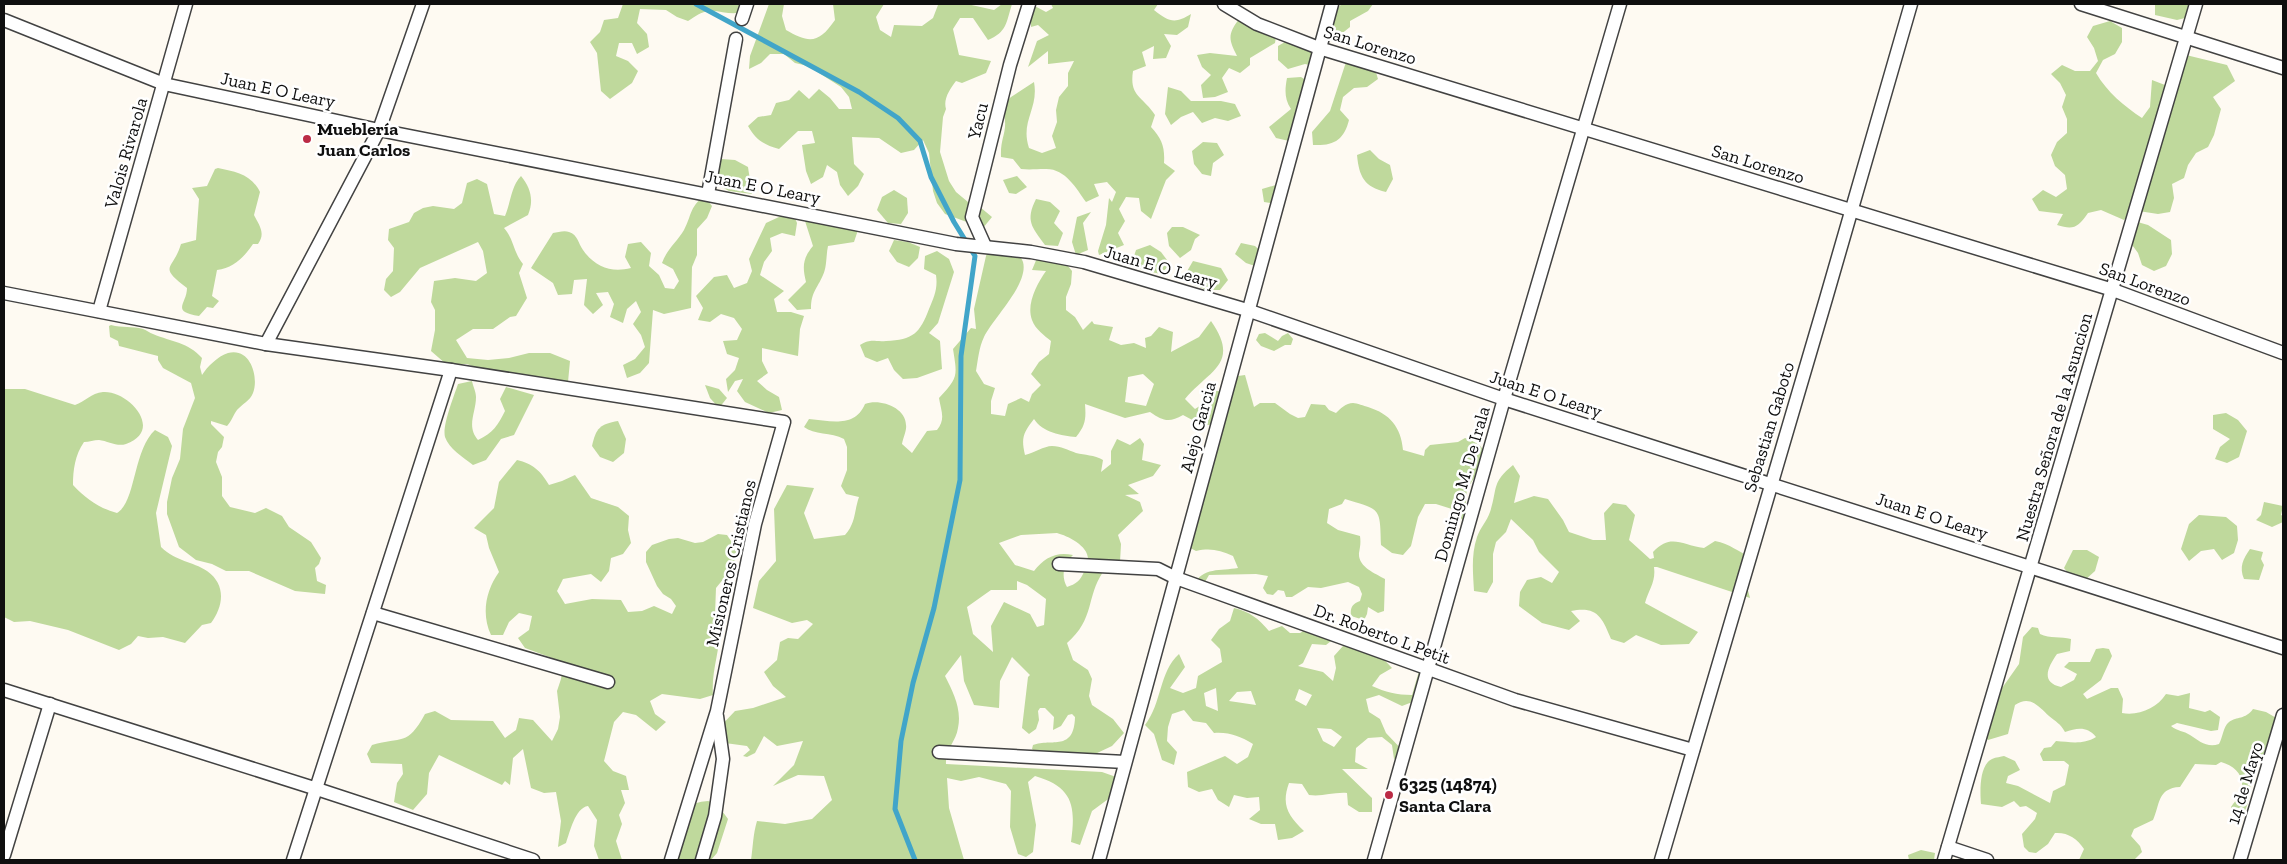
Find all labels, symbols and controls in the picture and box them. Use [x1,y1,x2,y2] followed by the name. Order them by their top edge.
[1321,20,1419,70] street label: San Lorenzo
[219,67,338,113] street label: Juan E O Leary
[99,95,152,212] street label: Valois Rivarola
[963,100,993,143] street label: Yacu
[317,118,410,161] place label: Mueblería Juan Carlos
[301,133,313,145] marker: Mueblería Juan Carlos
[1709,139,1807,189] street label: San Lorenzo
[704,165,823,209] street label: Juan E O Leary
[1102,240,1221,294] street label: Juan E O Leary
[2096,257,2194,311] street label: San Lorenzo
[2011,310,2097,544] street label: Nuestra Señora de la Asuncion
[1739,359,1799,495] street label: Sebastian Gaboto
[1487,366,1606,423] street label: Juan E O Leary
[1175,379,1221,475] street label: Alejo Garcia
[1429,404,1495,564] street label: Domingo M. De Irala
[701,477,761,649] street label: Misioneros Cristianos
[1873,488,1992,545] street label: Juan E O Leary
[1311,599,1454,669] street label: Dr. Roberto L Petit
[2222,739,2268,827] street label: 14 de Mayo
[1399,774,1497,817] place label: 6325 (14874) Santa Clara
[1383,789,1395,801] marker: 6325 (14874) Santa Clara

